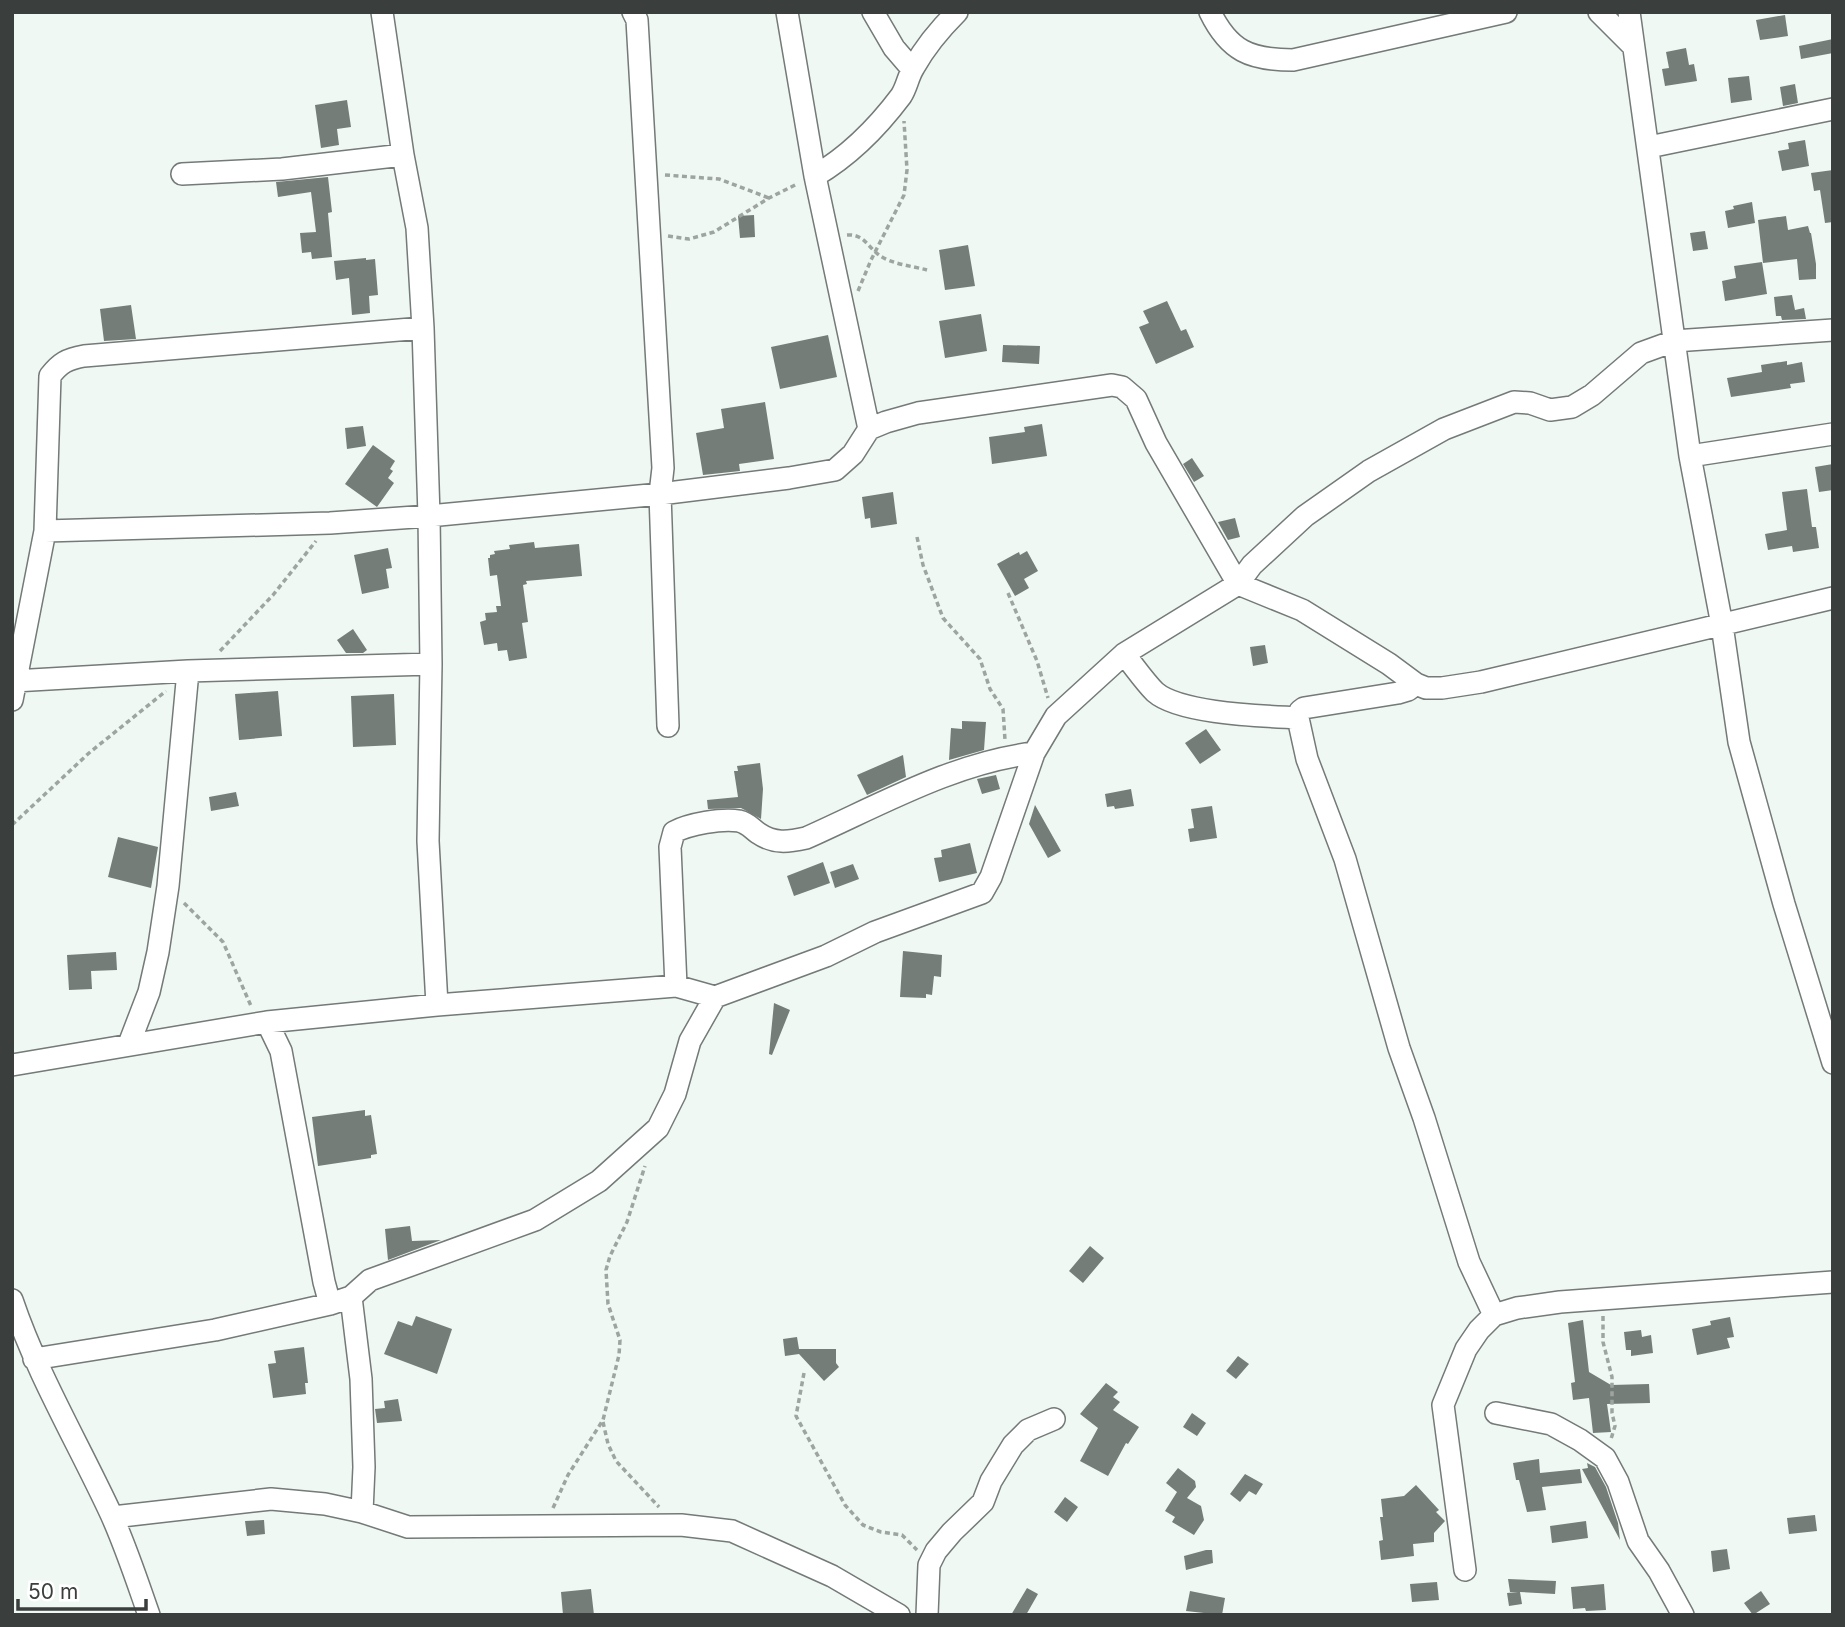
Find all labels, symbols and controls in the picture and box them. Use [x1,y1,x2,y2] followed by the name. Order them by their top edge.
[18,1568,145,1612] scale bar
[28,1579,78,1604] text: 50 m

